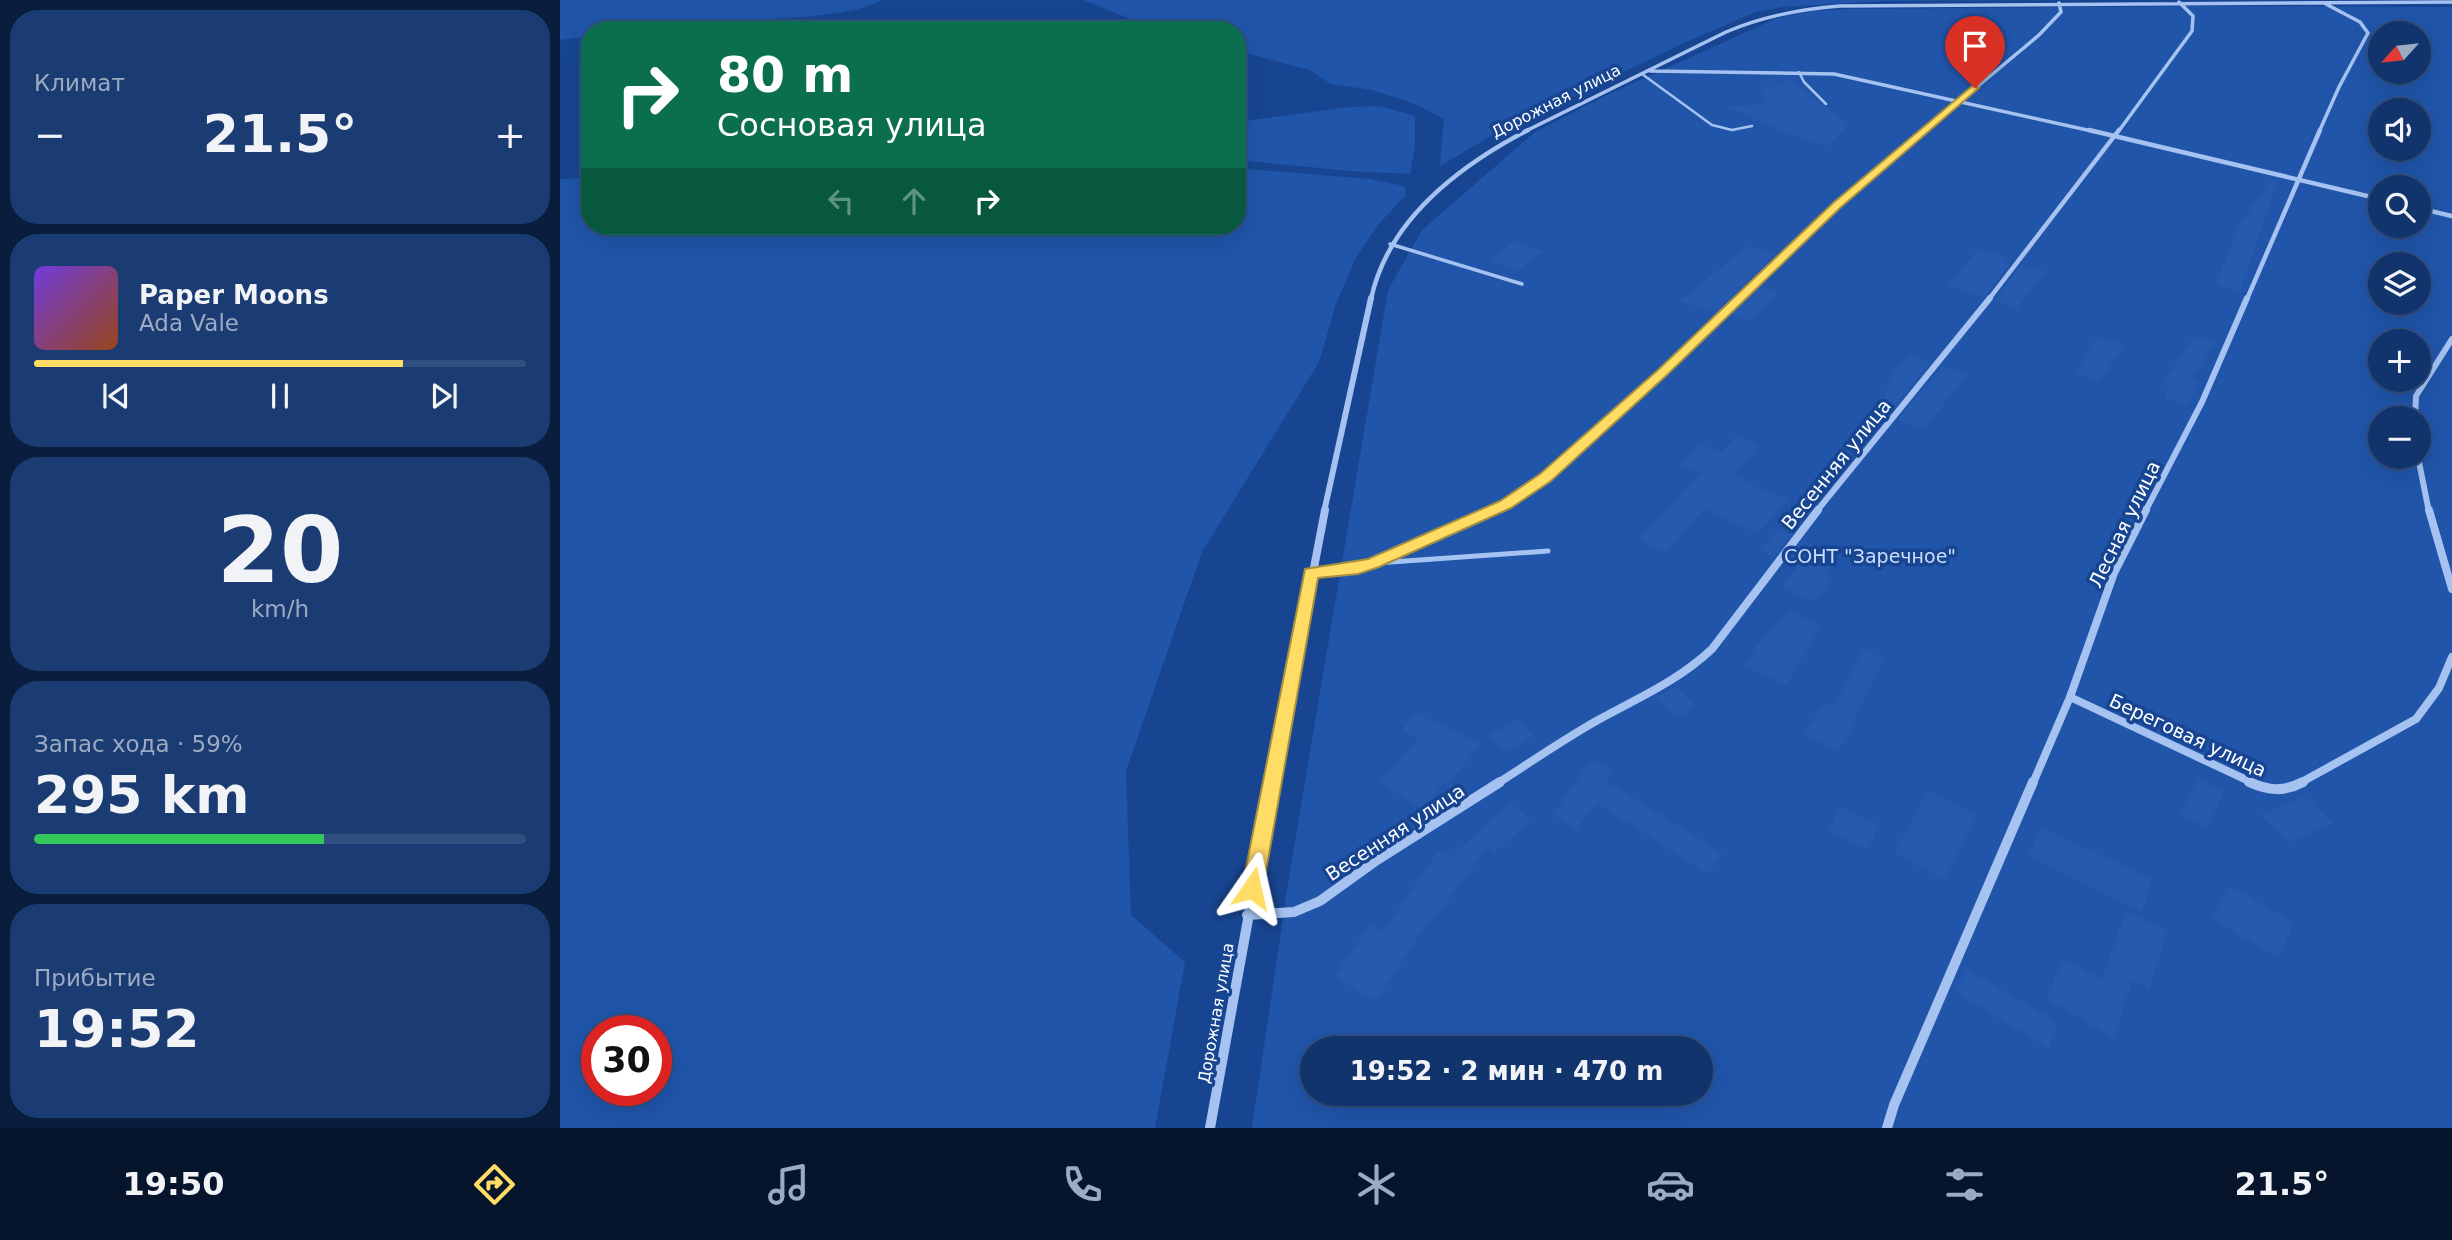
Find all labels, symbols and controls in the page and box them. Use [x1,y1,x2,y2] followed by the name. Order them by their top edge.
[1945,16,2005,88] pin
[2368,21,2431,84] north arrow
[2368,21,2431,469] map controls
[1956,27,1994,65] icon: arrive
[717,47,853,104] text: 80 m
[602,49,693,140] icon: right
[1488,60,1624,142] street label: Дорожная улица
[34,70,125,96] text: Климат
[2368,98,2431,161] button: sound
[203,104,357,164] text: 21.5°
[717,106,986,144] text: Сосновая улица
[34,113,66,157] text: −
[494,113,526,157] text: +
[2368,175,2431,238] button: search
[822,182,860,220] icon: left
[895,182,933,220] icon: ahead
[968,182,1006,220] icon: right
[2368,252,2431,315] button: layers
[139,280,329,310] text: Paper Moons
[139,310,239,336] text: Ada Vale
[2368,329,2431,392] button: +
[97,377,135,415] icon: previous
[261,377,299,415] icon: pause
[425,377,463,415] icon: next
[1777,395,1895,533] street label: Весенняя улица
[2368,406,2431,469] button: −
[2084,457,2164,591] street label: Лесная улица
[217,498,343,603] text: 20
[1784,545,1956,567] park label: СОНТ "Заречное"
[251,596,309,622] text: km/h
[2106,689,2270,781] street label: Береговая улица
[34,731,243,757] text: Запас хода · 59%
[34,765,249,825] text: 295 km
[1322,779,1468,885] street label: Весенняя улица
[1215,851,1289,925] position arrow
[1194,941,1238,1085] street label: Дорожная улица
[34,965,156,991] text: Прибытие
[34,999,200,1059] text: 19:52
[581,1015,672,1106] speed limit sign: 30
[1350,1056,1663,1086] text: 19:52 · 2 мин · 470 m
[470,1160,519,1209] icon: directions
[764,1160,813,1209] icon: music
[1058,1160,1107,1209] icon: phone
[1352,1160,1401,1209] icon: climate
[1646,1160,1695,1209] icon: car
[1940,1160,1989,1209] icon: filters
[123,1165,224,1203] text: 19:50
[2234,1165,2329,1203] text: 21.5°

